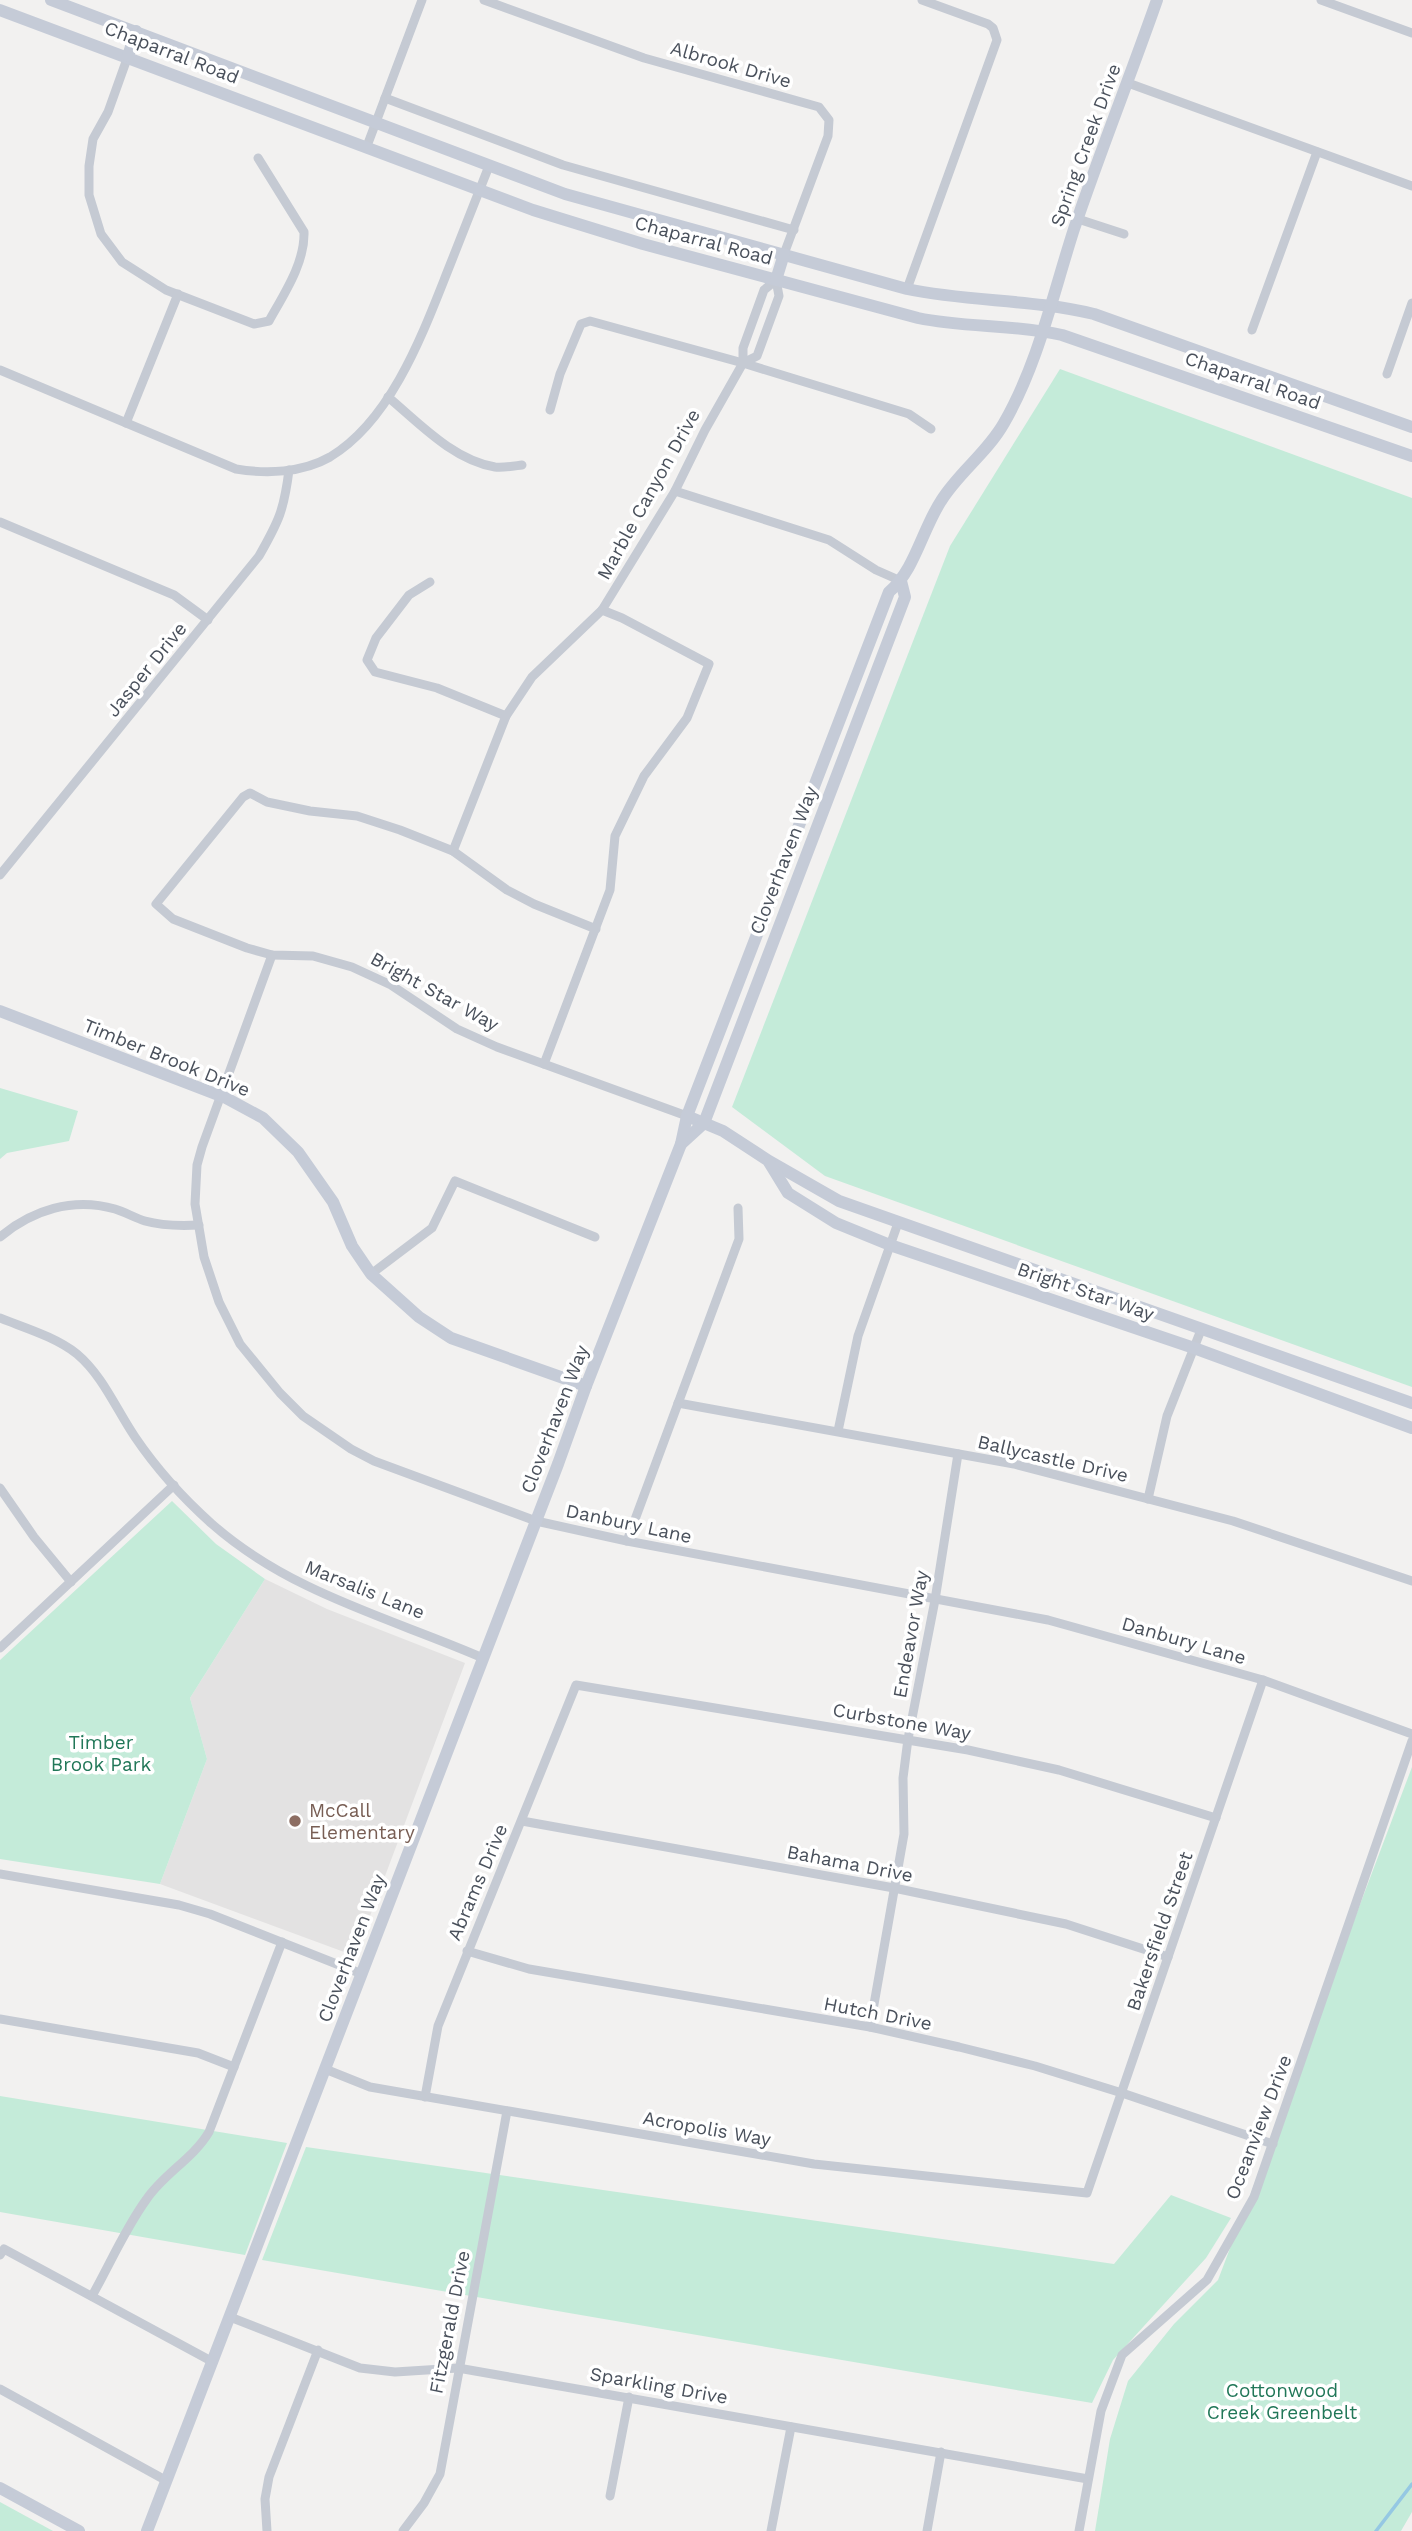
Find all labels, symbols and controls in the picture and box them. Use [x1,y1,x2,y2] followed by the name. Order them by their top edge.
[101,16,242,89] street label: Chaparral Road
[668,36,794,93] street label: Albrook Drive
[1045,61,1126,230] street label: Spring Creek Drive
[632,211,776,270] street label: Chaparral Road
[1182,346,1324,414] street label: Chaparral Road
[592,405,705,584] street label: Marble Canyon Drive
[101,617,192,721] street label: Jasper Drive
[745,783,822,938] street label: Cloverhaven Way
[367,947,503,1036] street label: Bright Star Way
[80,1014,254,1101] street label: Timber Brook Drive
[1014,1257,1157,1326] street label: Bright Star Way
[516,1342,593,1497] street label: Cloverhaven Way
[975,1430,1131,1487] street label: Ballycastle Drive
[564,1499,694,1548] street label: Danbury Lane
[302,1555,428,1624] street label: Marsalis Lane
[888,1568,933,1700] street label: Endeavor Way
[1119,1612,1249,1669] street label: Danbury Lane
[831,1698,973,1745] street label: Curbstone Way
[51,1731,151,1776] park label: Timber Brook Park
[309,1799,415,1844] place label: McCall Elementary
[287,1813,303,1829] marker: McCall Elementary
[443,1820,512,1944] street label: Abrams Drive
[785,1840,915,1887] street label: Bahama Drive
[1121,1849,1198,2014] street label: Bakersfield Street
[313,1871,390,2026] street label: Cloverhaven Way
[822,1992,934,2035] street label: Hutch Drive
[1220,2052,1297,2203] street label: Oceanview Drive
[641,2106,773,2151] street label: Acropolis Way
[424,2248,475,2396] street label: Fitzgerald Drive
[588,2362,730,2409] street label: Sparkling Drive
[1207,2379,1357,2424] park label: Cottonwood Creek Greenbelt

